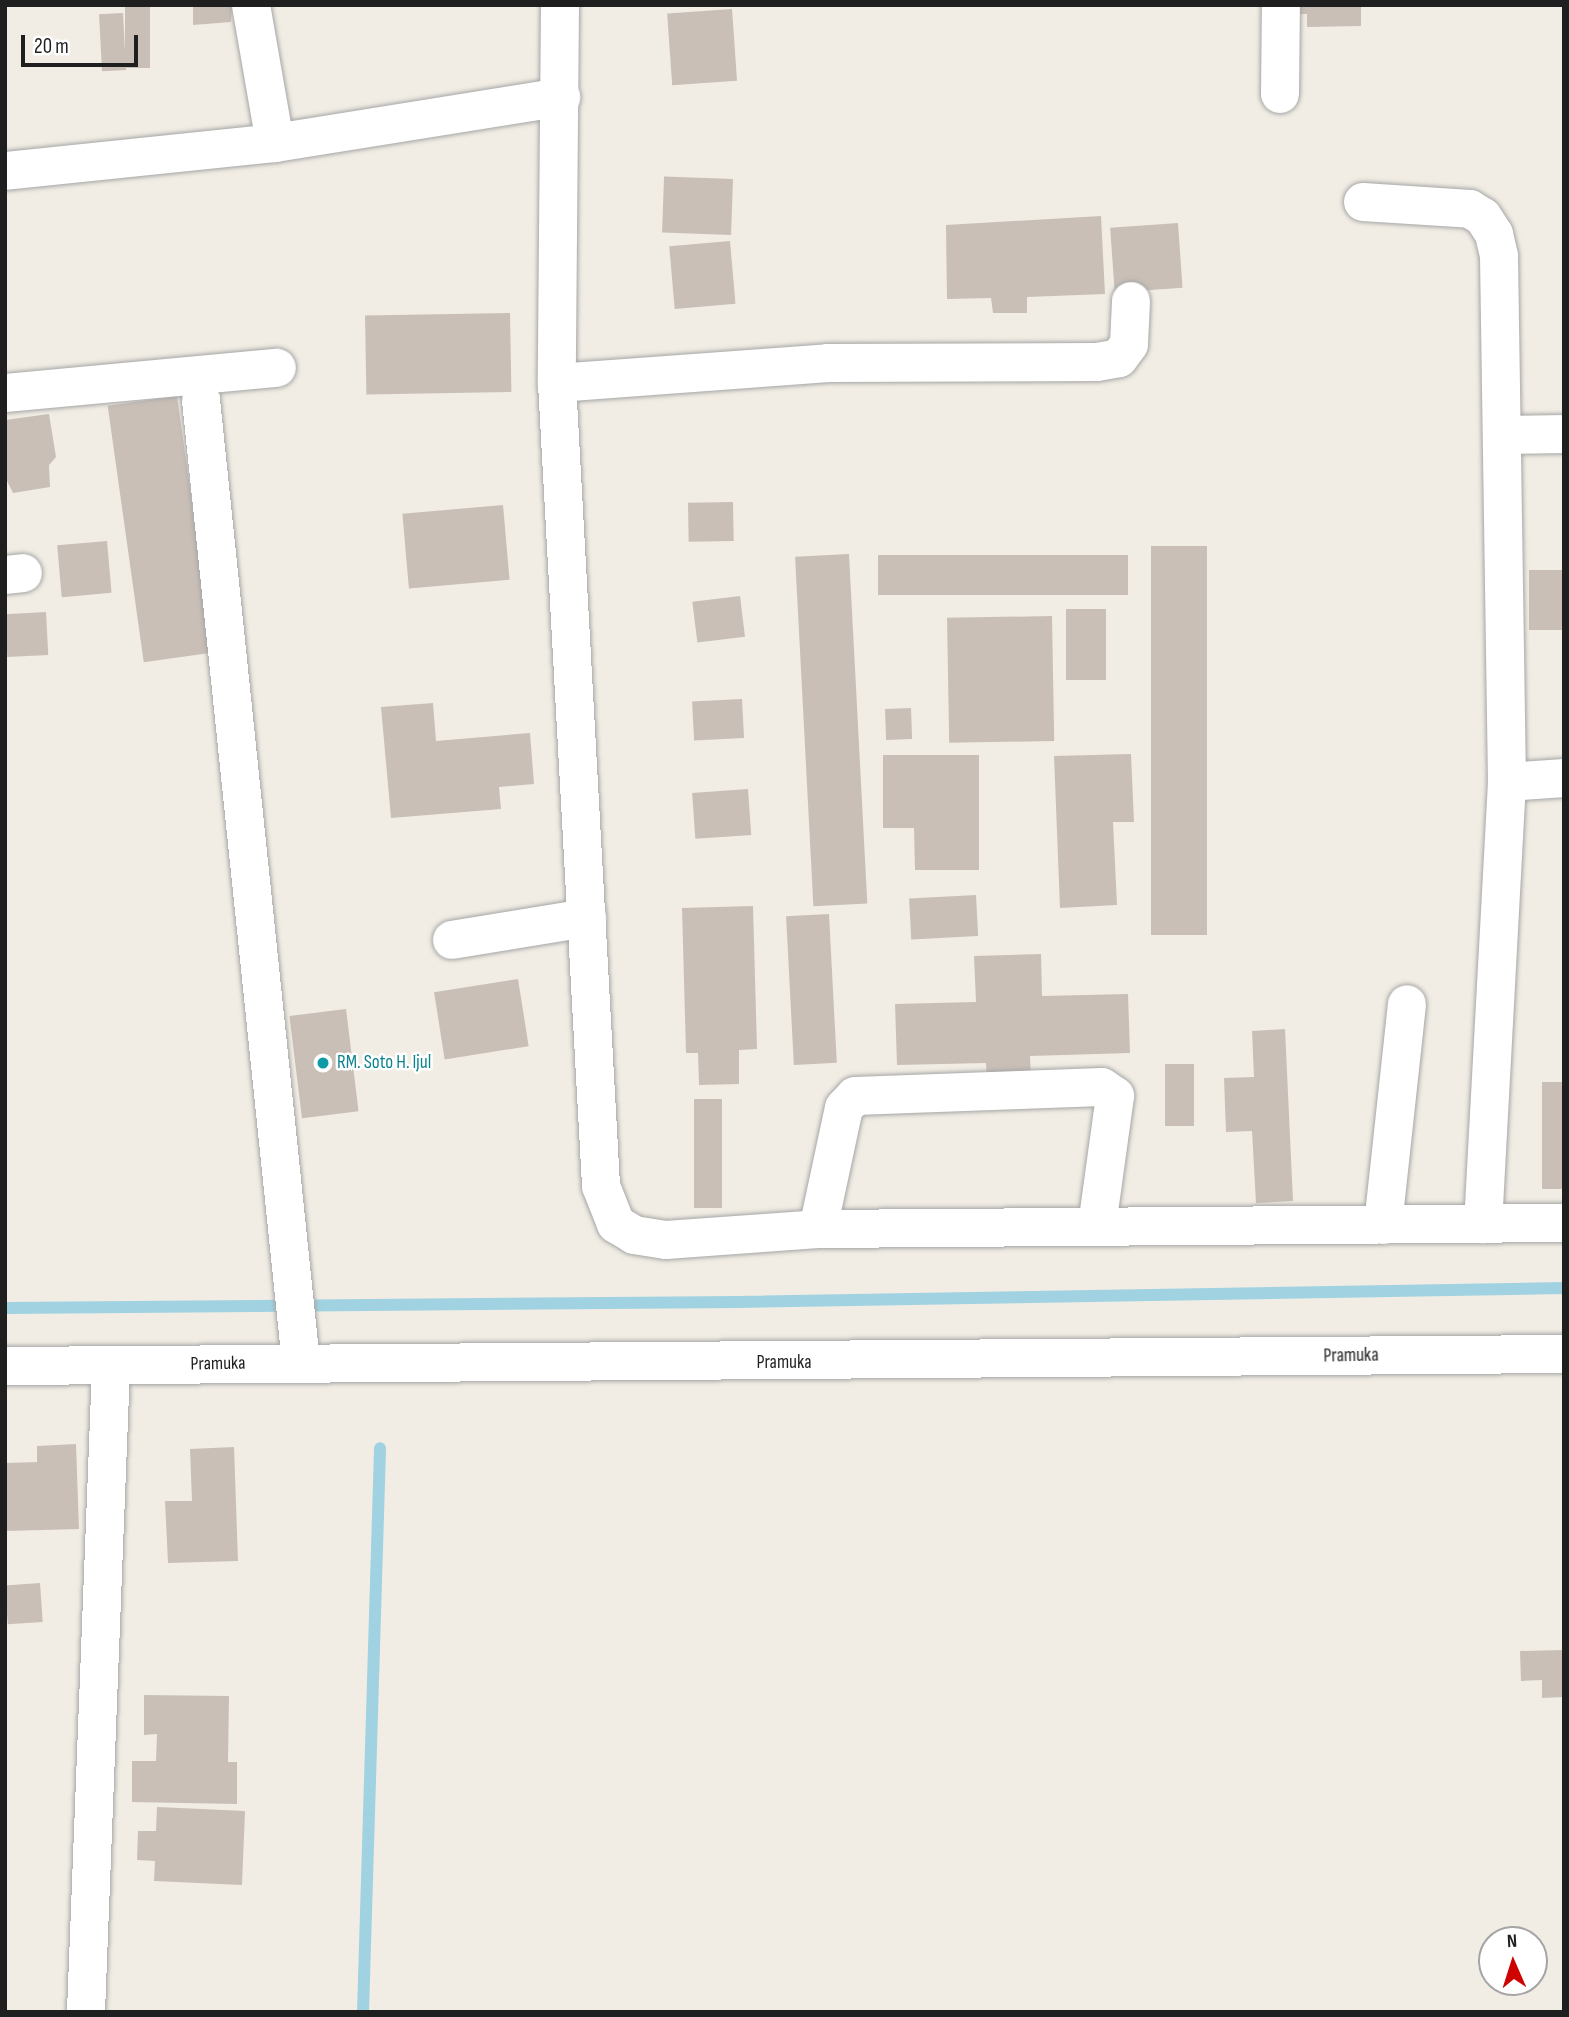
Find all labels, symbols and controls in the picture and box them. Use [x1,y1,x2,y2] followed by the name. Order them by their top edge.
[24,21,142,65] scale bar
[34,34,69,59] text: 20 m
[337,1052,431,1074] place label: RM. Soto H. Ijul
[315,1055,331,1071] marker: RM. Soto H. Ijul
[1323,1344,1379,1368] street label: Pramuka
[190,1352,246,1376] street label: Pramuka
[756,1352,812,1374] street label: Pramuka
[1478,1926,1548,1996] north arrow
[1506,1930,1518,1953] text: N

